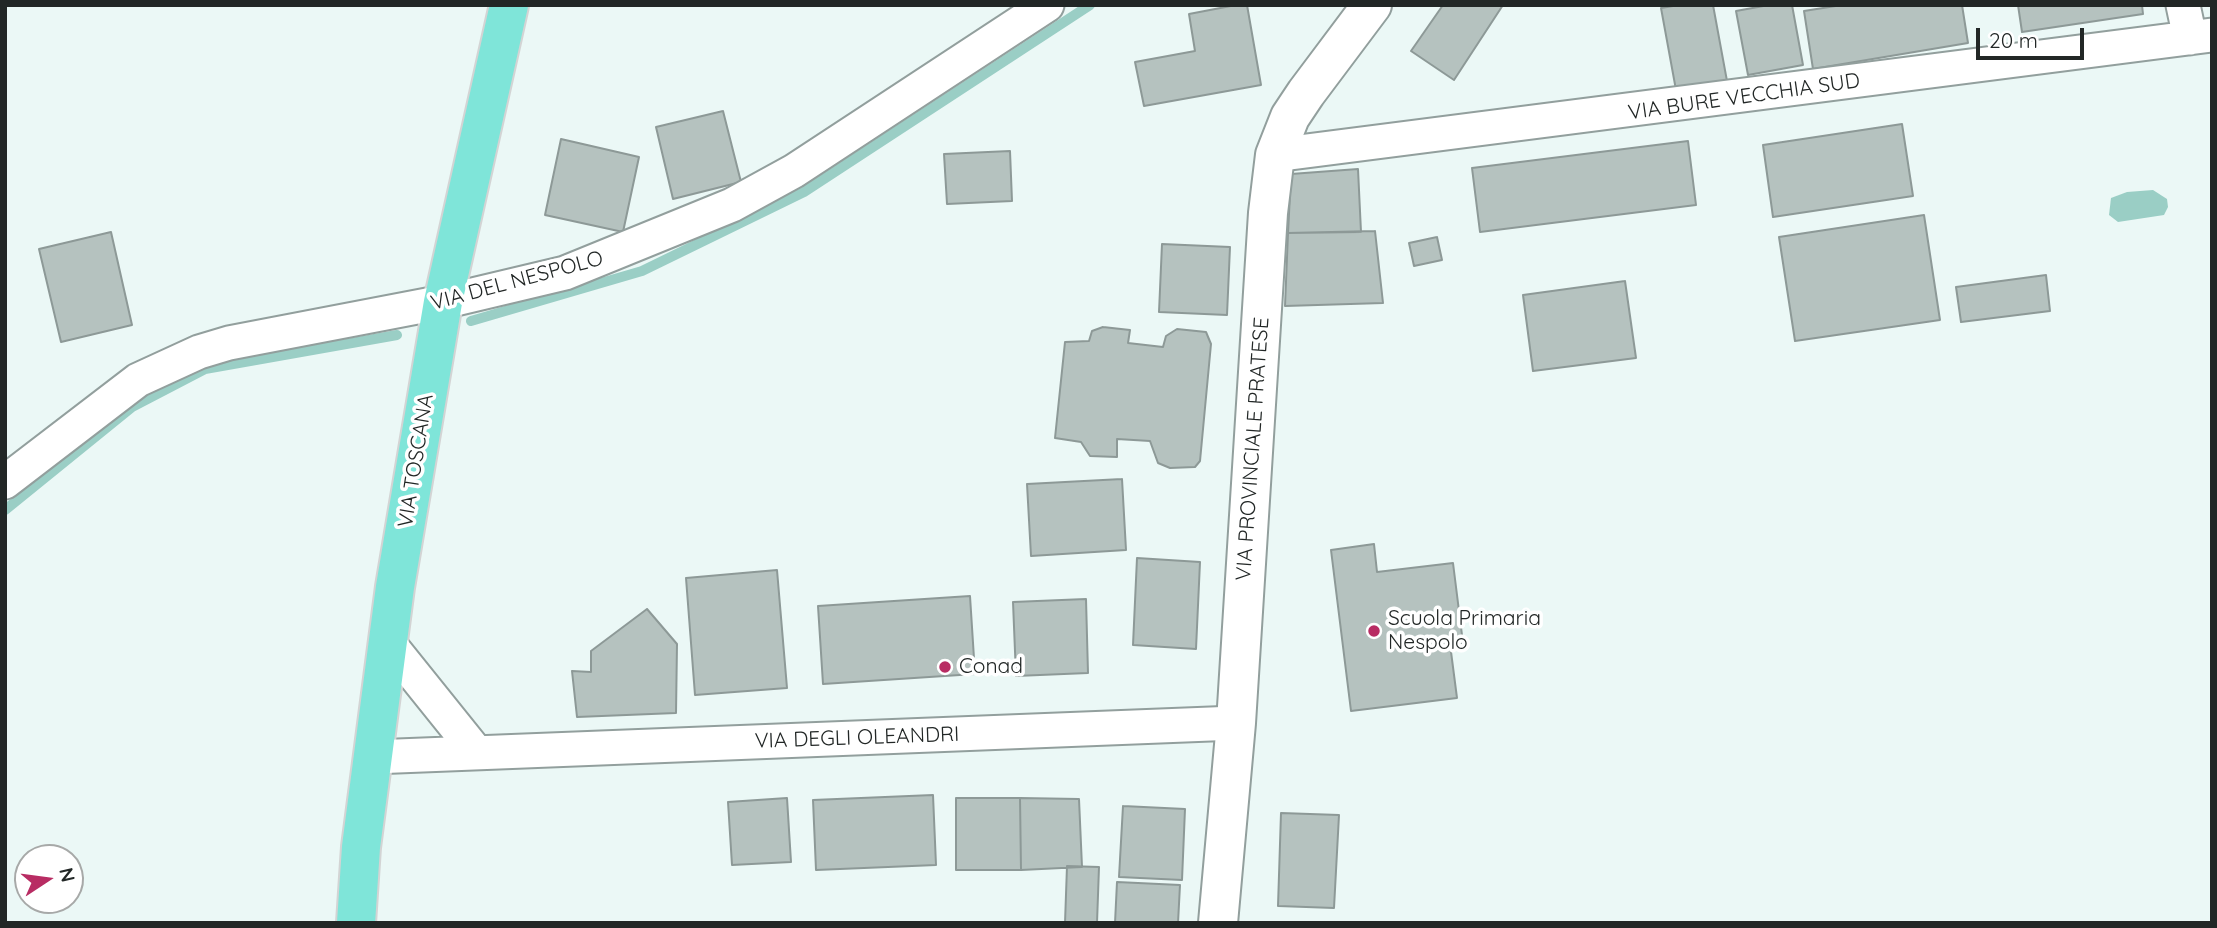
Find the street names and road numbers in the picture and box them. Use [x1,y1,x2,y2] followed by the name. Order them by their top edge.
[1626,68,1862,126] street label: VIA BURE VECCHIA SUD
[428,246,606,316] street label: VIA DEL NESPOLO
[1231,316,1275,582] street label: VIA PROVINCIALE PRATESE
[393,392,439,530] street label: VIA TOSCANA
[754,722,960,754] street label: VIA DEGLI OLEANDRI

